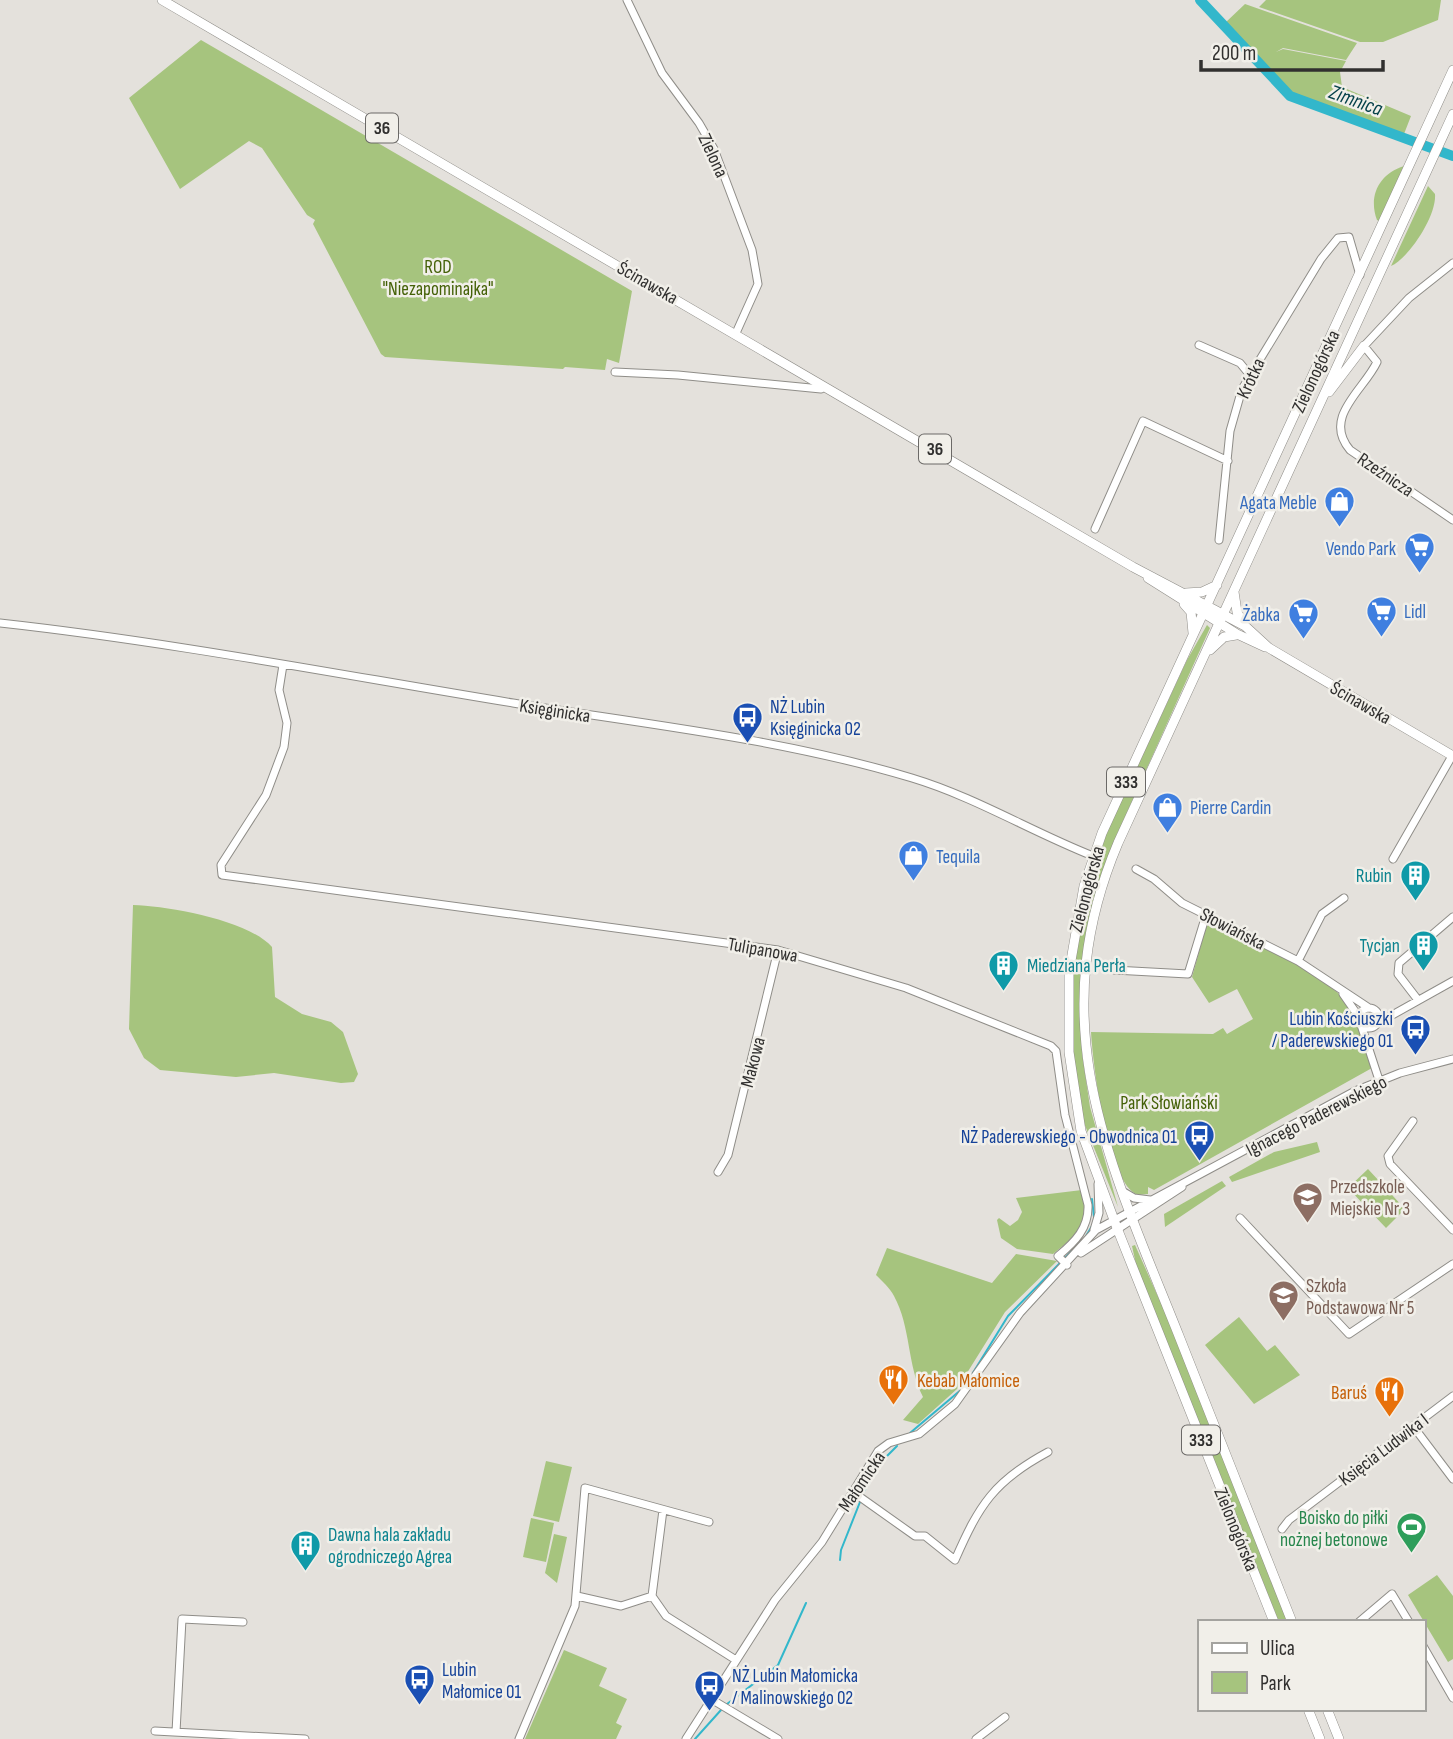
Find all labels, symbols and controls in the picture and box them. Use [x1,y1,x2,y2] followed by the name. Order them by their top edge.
[1201,28,1383,72] scale bar
[1212,41,1256,66] text: 200 m
[1325,79,1386,122] water label: Zimnica
[366,113,398,142] road number: 36
[693,130,733,181] street label: Zielona
[383,256,494,301] park label: ROD "Niezapominajka"
[613,257,682,310] street label: Ścinawska
[1287,327,1345,417] street label: Zielonogórska
[1232,355,1271,402] street label: Krótka
[919,434,951,463] road number: 36
[1353,448,1418,502] street label: Rzeźnicza
[1323,485,1357,529] shop icon: Agata Meble
[1239,492,1317,515] place label: Agata Meble
[1402,531,1436,575] supermarket icon: Vendo Park
[1326,538,1397,561] place label: Vendo Park
[1364,594,1398,638] supermarket icon: Lidl
[1286,597,1320,641] supermarket icon: Żabka
[1404,601,1426,624] place label: Lidl
[1243,604,1280,627] place label: Żabka
[1326,677,1395,730] street label: Ścinawska
[518,695,592,728] street label: Księginicka
[770,696,861,741] place label: NŻ Lubin Księginicka 02
[730,700,764,744] bus stop icon: NŻ Lubin Księginicka 02
[1107,768,1145,796] road number: 333
[1150,790,1184,834] shop icon: Pierre Cardin
[1190,797,1271,820] place label: Pierre Cardin
[896,839,930,883] shop icon: Tequila
[1065,844,1110,935] street label: Zielonogórska
[936,846,980,869] place label: Tequila
[1398,858,1432,902] building icon: Rubin
[1356,865,1392,888] place label: Rubin
[1196,903,1269,956] street label: Słowiańska
[1406,928,1440,972] building icon: Tycjan
[726,933,799,968] street label: Tulipanowa
[1359,935,1400,958] place label: Tycjan
[987,948,1021,992] building icon: Miedziana Perła
[1027,955,1126,978] place label: Miedziana Perła
[1272,1008,1393,1053] place label: Lubin Kościuszki / Paderewskiego 01
[1399,1012,1433,1056] bus stop icon: Lubin Kościuszki / Paderewskiego 01
[736,1035,771,1090] street label: Makowa
[1242,1071,1391,1162] street label: Ignacego Paderewskiego
[1120,1092,1218,1115] park label: Park Słowiański
[1183,1119,1217,1163] bus stop icon: NŻ Paderewskiego - Obwodnica 01
[961,1126,1177,1149] place label: NŻ Paderewskiego - Obwodnica 01
[1330,1176,1410,1221] place label: Przedszkole Miejskie Nr 3
[1290,1180,1324,1224] school or university icon: Przedszkole Miejskie Nr 3
[1306,1275,1415,1320] place label: Szkoła Podstawowa Nr 5
[1266,1279,1300,1323] school or university icon: Szkoła Podstawowa Nr 5
[877,1363,911,1407] restaurant icon: Kebab Małomice
[917,1370,1020,1393] place label: Kebab Małomice
[1373,1375,1407,1419] restaurant icon: Baruś
[1331,1382,1367,1405] place label: Baruś
[1334,1409,1433,1491] street label: Księcia Ludwika I
[1182,1426,1220,1455] road number: 333
[834,1447,891,1516] street label: Małomicka
[1208,1484,1263,1575] street label: Zielonogórska
[1280,1507,1388,1552] place label: Boisko do piłki nożnej betonowe
[1394,1511,1428,1555] sports icon: Boisko do piłki nożnej betonowe
[328,1524,452,1569] place label: Dawna hala zakładu ogrodniczego Agrea
[288,1528,322,1572] building icon: Dawna hala zakładu ogrodniczego Agrea
[1198,1620,1425,1711] legend
[1260,1636,1295,1661] text: Ulica
[442,1659,521,1704] place label: Lubin Małomice 01
[402,1663,436,1707] bus stop icon: Lubin Małomice 01
[732,1665,858,1710] place label: NŻ Lubin Małomicka / Malinowskiego 02
[692,1669,726,1713] bus stop icon: NŻ Lubin Małomicka / Malinowskiego 02
[1260,1671,1291,1696] text: Park

